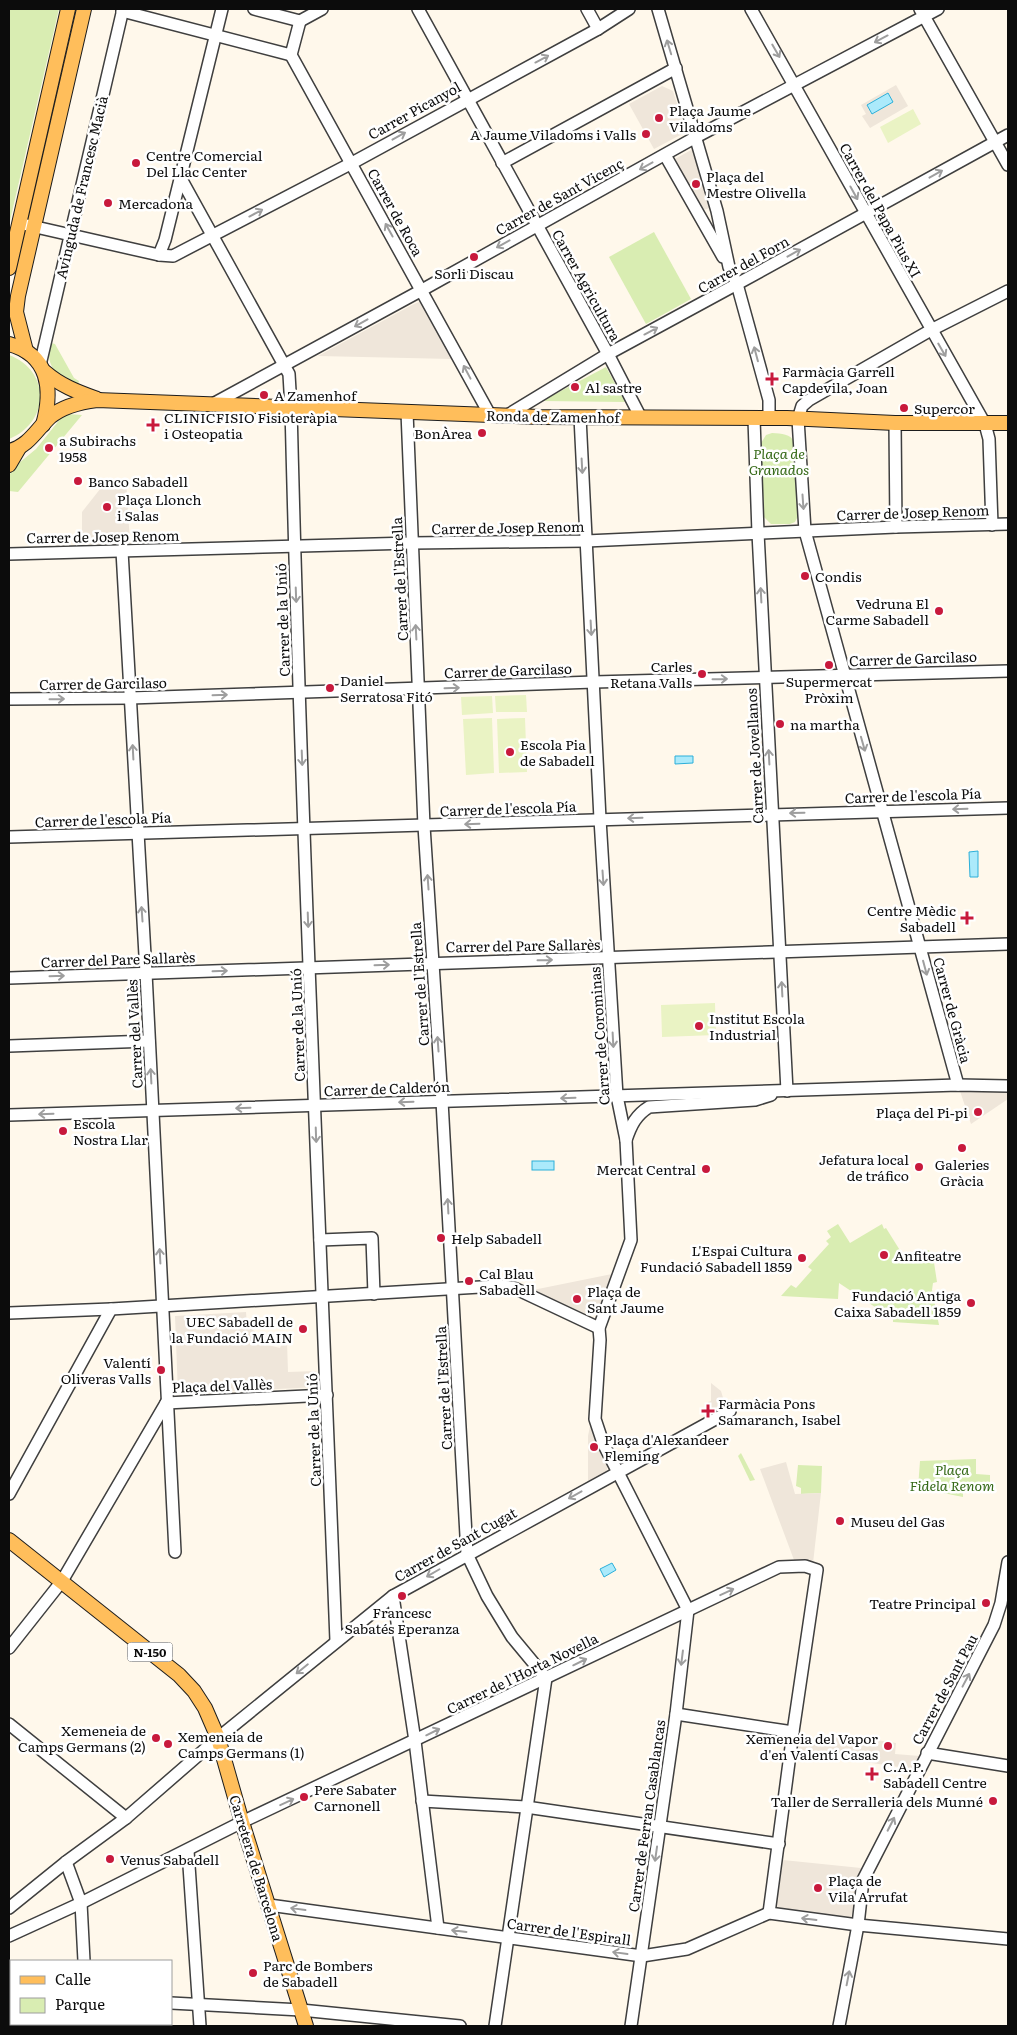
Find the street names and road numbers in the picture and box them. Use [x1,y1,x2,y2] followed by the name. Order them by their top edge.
[364,76,464,144] street label: Carrer Picanyol
[50,93,112,281] street label: Avinguda de Francesc Macià
[836,139,926,281] street label: Carrer del Papa Pius XI
[492,153,626,239] street label: Carrer de Sant Vicenç
[364,164,429,260] street label: Carrer de Roca
[548,225,626,345] street label: Carrer Agricultura
[694,231,792,297] street label: Carrer del Forn
[486,405,622,427] street label: Ronda de Zamenhof
[836,499,990,525] street label: Carrer de Josep Renom
[386,516,412,642] street label: Carrer de l'Estrella
[431,516,585,538] street label: Carrer de Josep Renom
[26,525,180,547] street label: Carrer de Josep Renom
[270,563,294,677] street label: Carrer de la Unió
[849,646,977,670] street label: Carrer de Garcilaso
[444,658,572,682] street label: Carrer de Garcilaso
[39,672,167,694] street label: Carrer de Garcilaso
[740,688,768,824] street label: Carrer de Jovellanos
[844,783,982,807] street label: Carrer de l'escola Pía
[439,796,577,820] street label: Carrer de l'escola Pía
[34,807,172,831] street label: Carrer de l'escola Pía
[405,921,433,1047] street label: Carrer de l'Estrella
[446,934,600,956] street label: Carrer del Pare Sallarès
[40,946,196,972] street label: Carrer del Pare Sallarès
[929,955,977,1066] street label: Carrer de Gràcia
[584,966,614,1106] street label: Carrer de Corominas
[285,968,309,1082] street label: Carrer de la Unió
[121,979,147,1089] street label: Carrer del Vallès
[324,1076,450,1100] street label: Carrer de Calderón
[430,1325,456,1451] street label: Carrer de l'Estrella
[171,1373,273,1397] street label: Plaça del Vallès
[301,1373,325,1487] street label: Carrer de la Unió
[390,1502,520,1586] street label: Carrer de Sant Cugat
[443,1627,601,1718] street label: Carrer de l'Horta Novella
[906,1630,982,1748] street label: Carrer de Sant Pau
[128,1642,172,1661] road number: N-150
[623,1719,669,1913] street label: Carrer de Ferran Casablancas
[225,1792,289,1944] street label: Carretera de Barcelona
[506,1912,633,1950] street label: Carrer de l'Espirall

